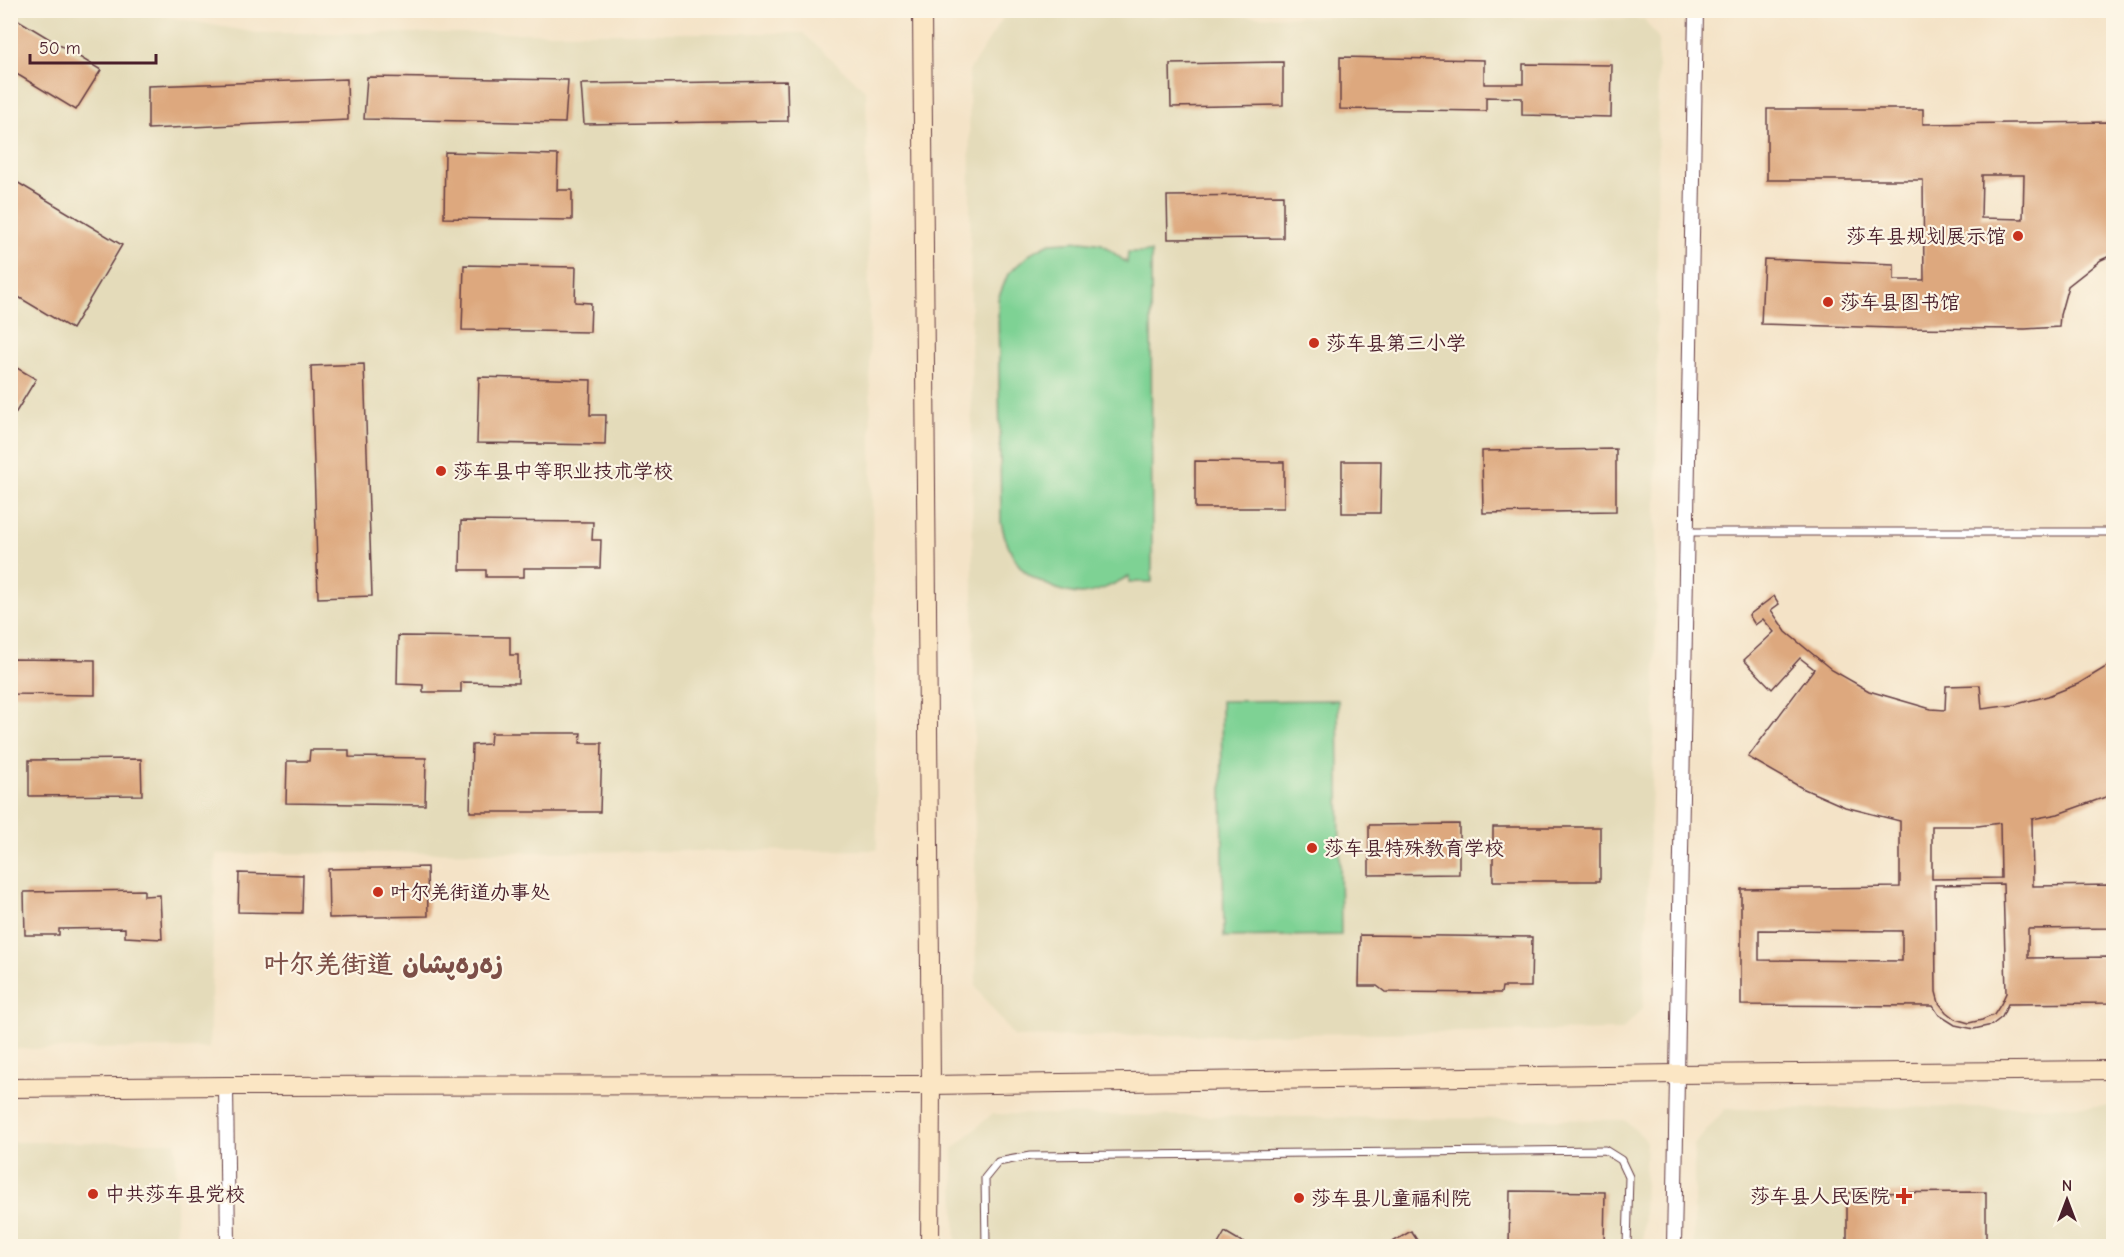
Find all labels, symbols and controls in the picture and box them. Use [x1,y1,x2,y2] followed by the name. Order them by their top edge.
[30,27,156,65] scale bar
[39,38,81,59] text: 50 m
[1846,225,2006,248] place label: 莎车县规划展示馆
[2011,229,2025,243] marker: 莎车县规划展示馆
[1840,291,1960,314] place label: 莎车县图书馆
[1821,295,1835,309] marker: 莎车县图书馆
[1326,332,1466,355] place label: 莎车县第三小学
[1307,336,1321,350] marker: 莎车县第三小学
[453,460,673,483] place label: 莎车县中等职业技术学校
[434,464,448,478] marker: 莎车县中等职业技术学校
[1324,837,1504,860] place label: 莎车县特殊教育学校
[1305,841,1319,855] marker: 莎车县特殊教育学校
[390,881,550,904] place label: 叶尔羌街道办事处
[371,885,385,899] marker: 叶尔羌街道办事处
[263,950,503,981] district label: 叶尔羌街道 زەرەپشان
[2037,1170,2097,1230] north arrow
[2062,1177,2072,1195] text: N
[105,1183,245,1206] place label: 中共莎车县党校
[1750,1185,1890,1208] place label: 莎车县人民医院
[86,1187,100,1201] marker: 中共莎车县党校
[1311,1187,1471,1210] place label: 莎车县儿童福利院
[1895,1187,1913,1205] marker: 莎车县人民医院
[1292,1191,1306,1205] marker: 莎车县儿童福利院

